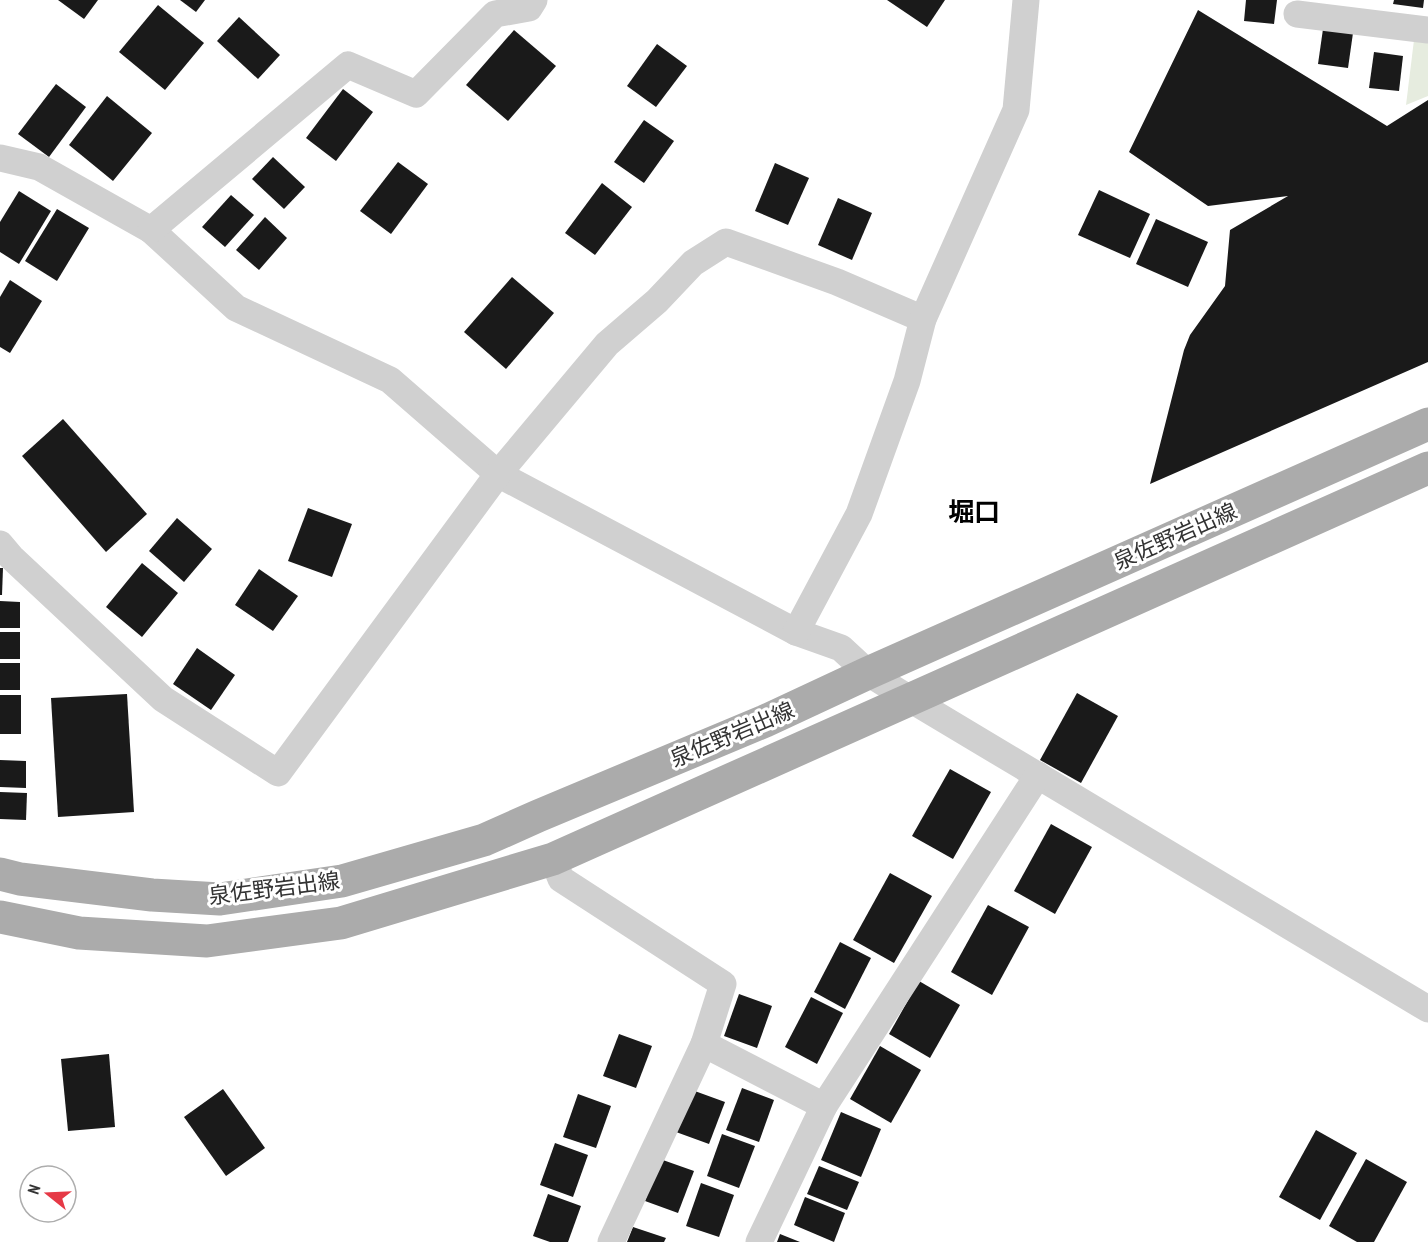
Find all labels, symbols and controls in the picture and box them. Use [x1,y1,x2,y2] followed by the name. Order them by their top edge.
[948,495,1000,528] district label: 堀口
[1109,496,1241,576] street label: 泉佐野岩出線
[666,695,798,773] street label: 泉佐野岩出線
[207,866,341,910] street label: 泉佐野岩出線
[18,1164,78,1224] north arrow
[23,1182,45,1197] text: N

